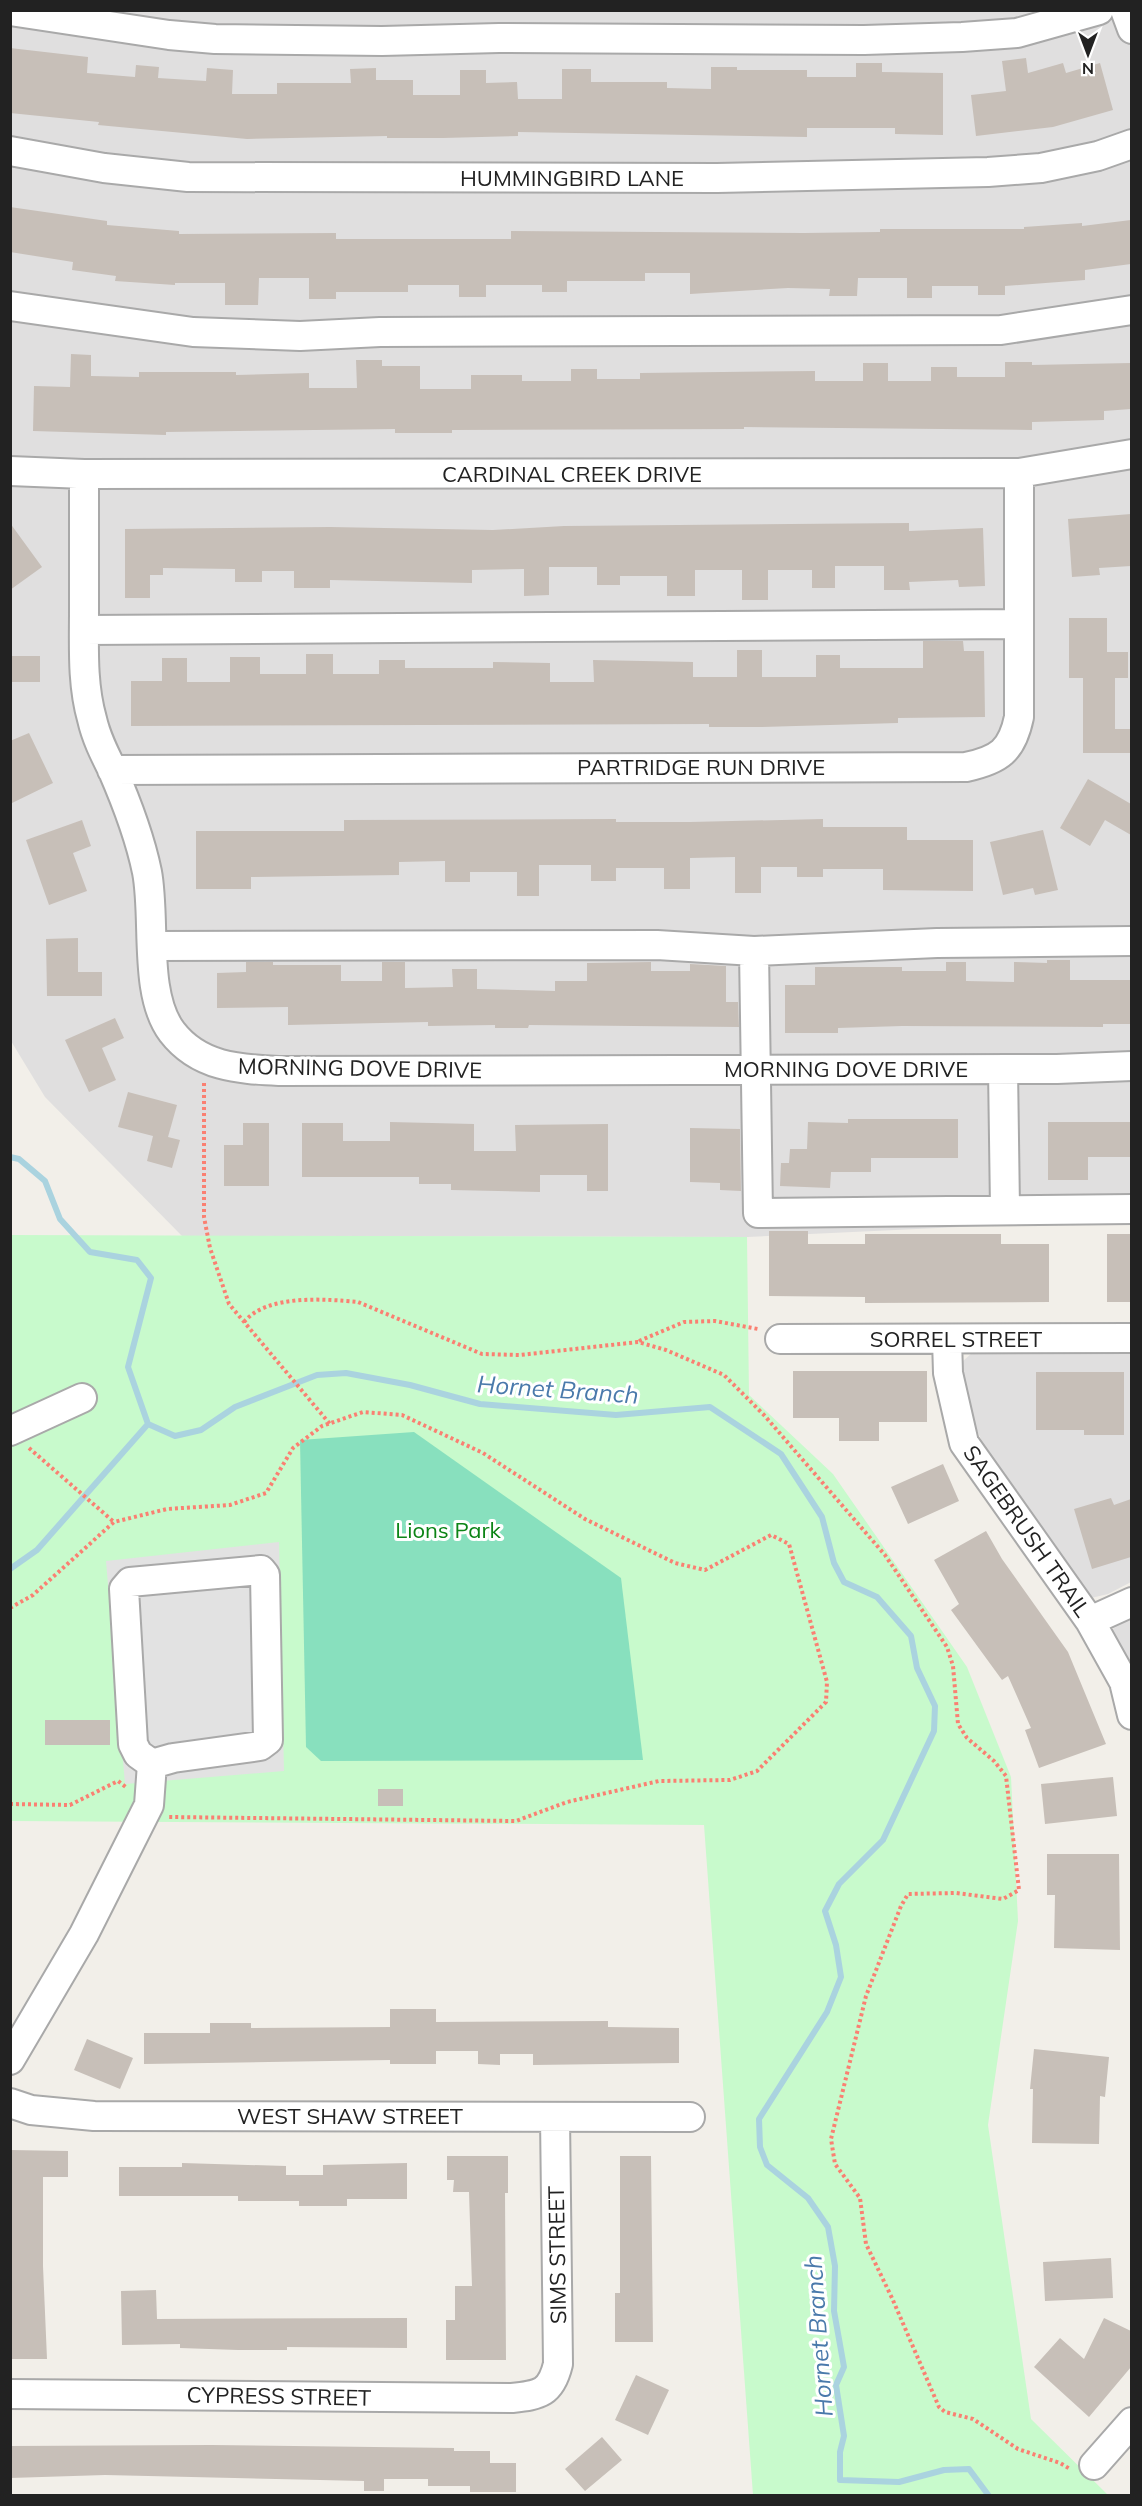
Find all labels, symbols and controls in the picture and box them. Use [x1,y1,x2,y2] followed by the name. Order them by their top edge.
[1058,24,1118,84] north arrow
[1082,59,1094,79] text: N
[460,164,684,192] street label: HUMMINGBIRD LANE
[442,460,702,488] street label: CARDINAL CREEK DRIVE
[577,753,825,781] street label: PARTRIDGE RUN DRIVE
[238,1052,482,1084] street label: MORNING DOVE DRIVE
[724,1055,968,1083] street label: MORNING DOVE DRIVE
[870,1325,1042,1353] street label: SORREL STREET
[476,1368,640,1410] water label: Hornet Branch
[957,1440,1097,1622] street label: SAGEBRUSH TRAIL
[395,1516,501,1544] park label: Lions Park
[237,2102,463,2130] street label: WEST SHAW STREET
[542,2186,572,2324] street label: SIMS STREET
[797,2254,839,2418] water label: Hornet Branch
[187,2380,371,2412] street label: CYPRESS STREET

